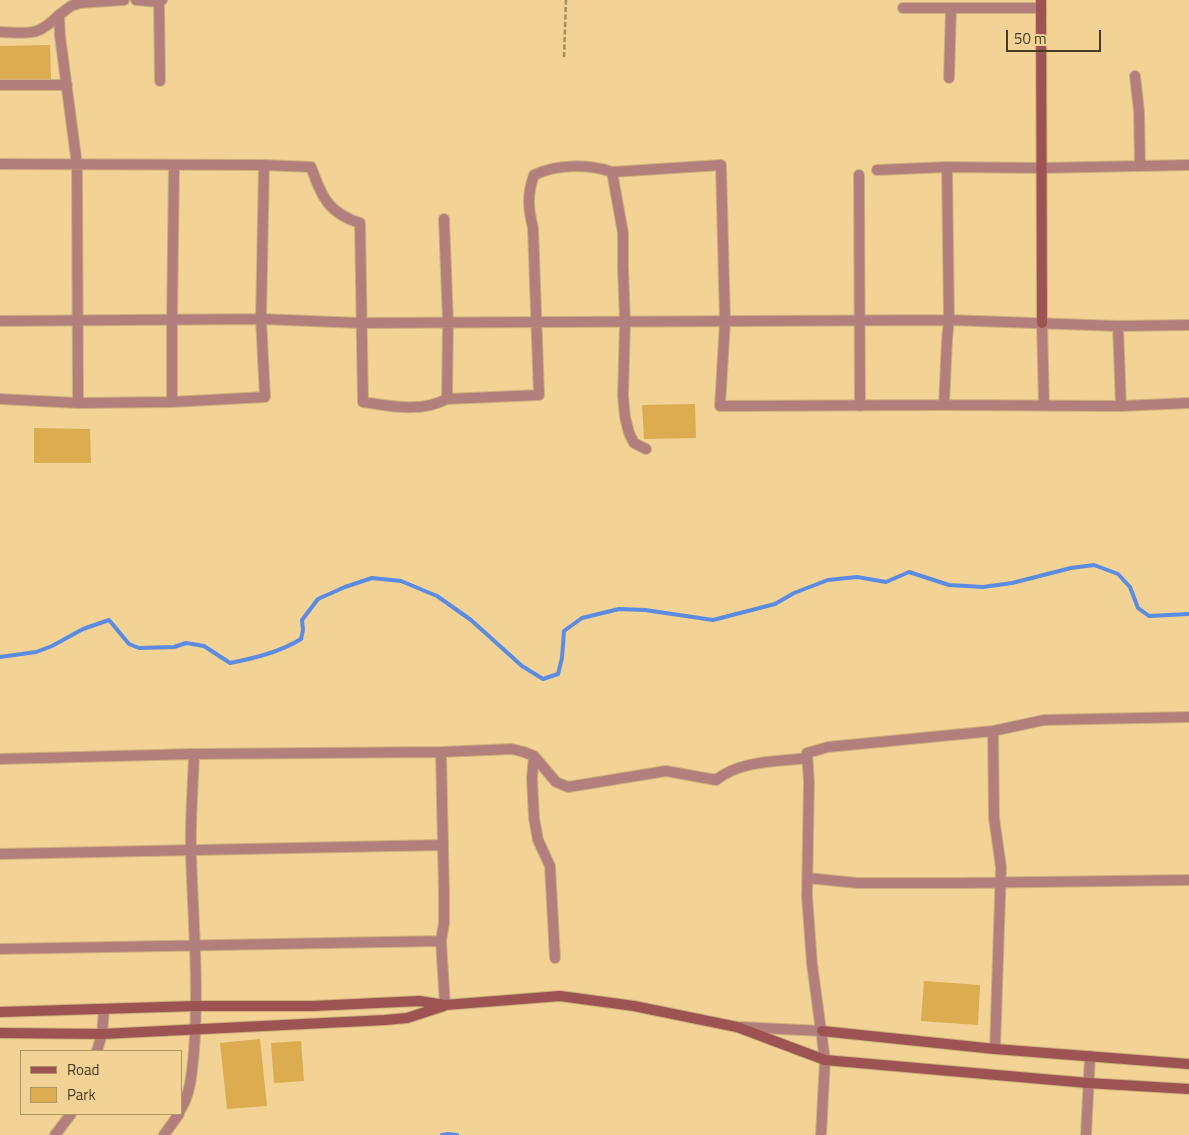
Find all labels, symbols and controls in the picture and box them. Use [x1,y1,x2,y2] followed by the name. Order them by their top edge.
[1009,20,1104,52] scale bar
[1014,27,1047,50] text: 50 m
[20,1050,182,1115] legend
[67,1058,99,1081] text: Road
[67,1083,96,1106] text: Park

